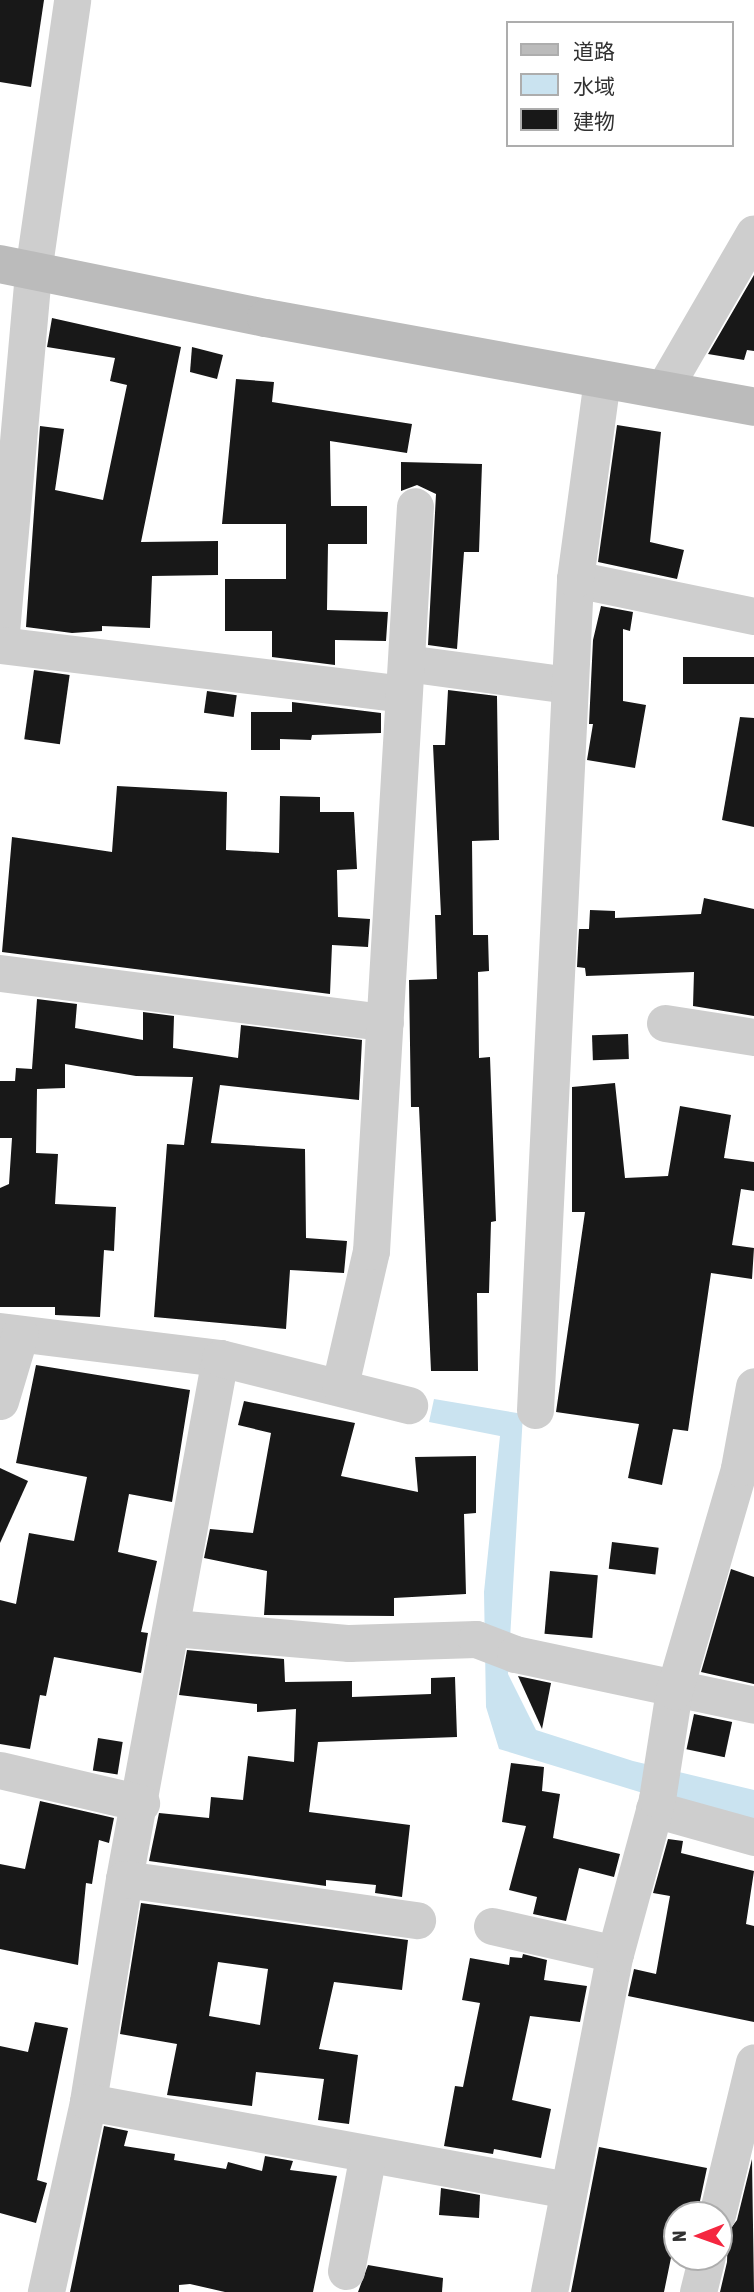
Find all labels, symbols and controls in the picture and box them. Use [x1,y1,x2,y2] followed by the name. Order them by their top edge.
[505,21,733,147] legend
[573,39,615,63] text: 道路
[573,74,615,98] text: 水域
[573,109,615,133] text: 建物
[663,2201,733,2271] north arrow
[668,2231,690,2242] text: N

